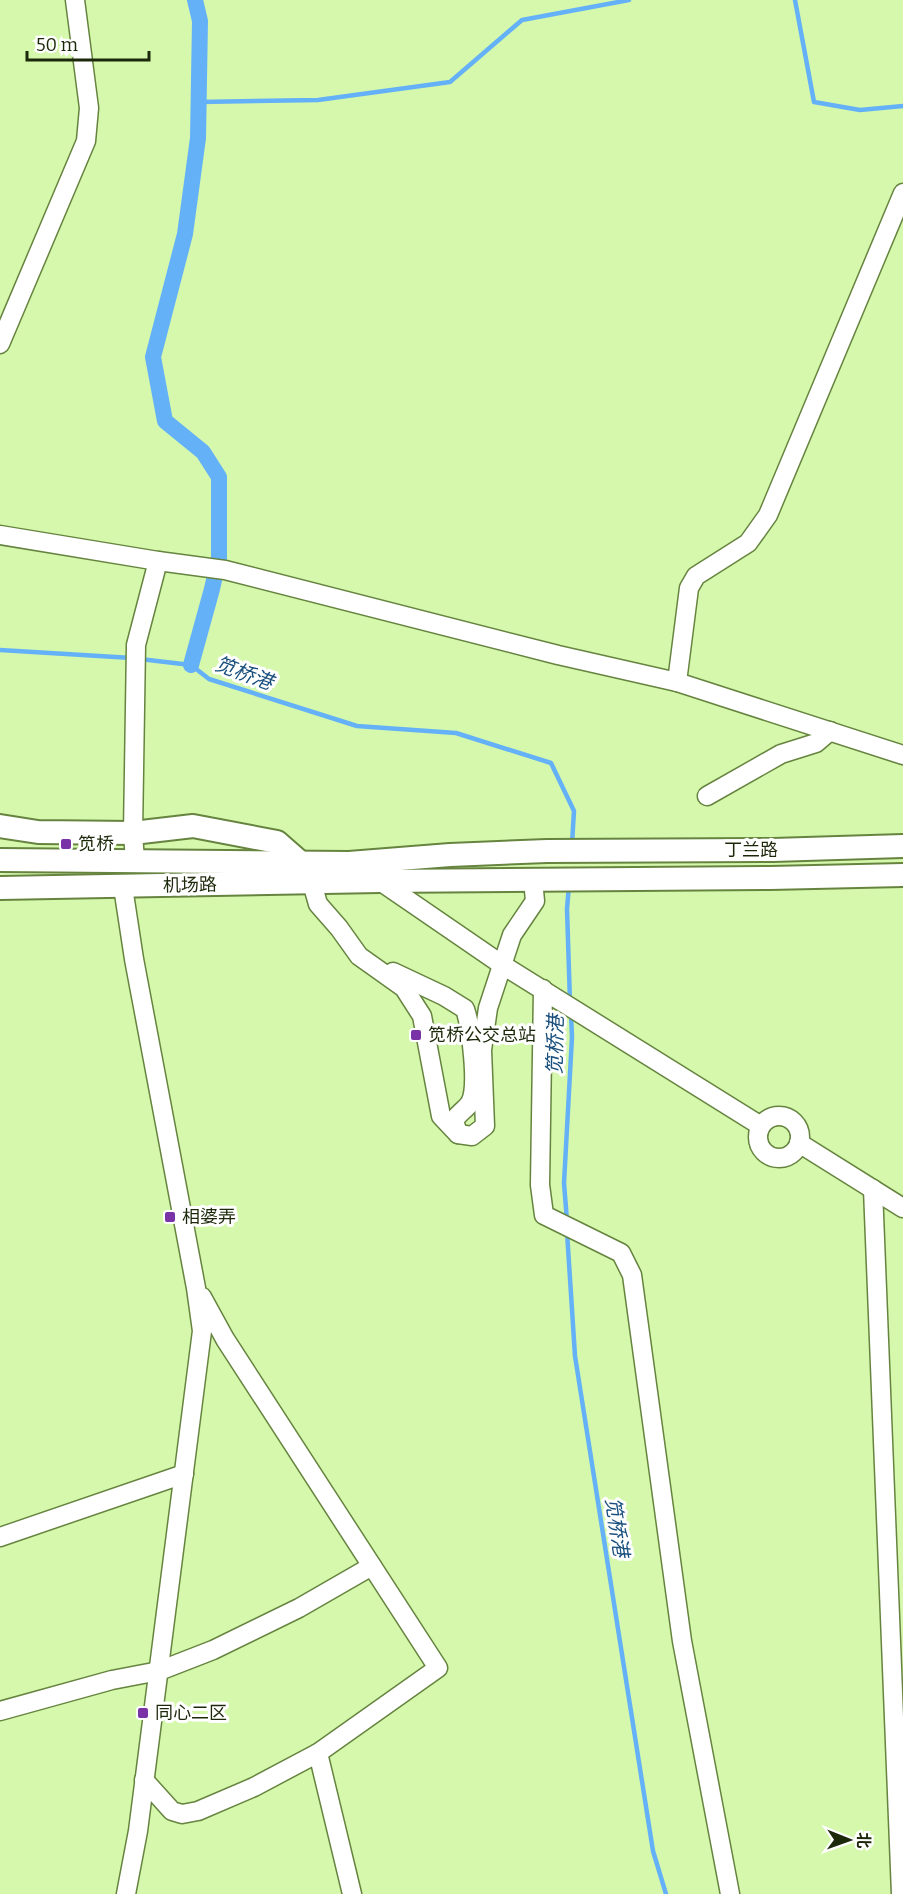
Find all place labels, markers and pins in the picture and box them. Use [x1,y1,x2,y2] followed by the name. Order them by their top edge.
[78,833,114,855] place label: 笕桥
[59,837,73,851] marker: 笕桥
[428,1024,536,1046] place label: 笕桥公交总站
[409,1028,423,1042] marker: 笕桥公交总站
[182,1206,236,1228] place label: 相婆弄
[163,1210,177,1224] marker: 相婆弄
[155,1702,227,1724] place label: 同心二区
[136,1706,150,1720] marker: 同心二区

